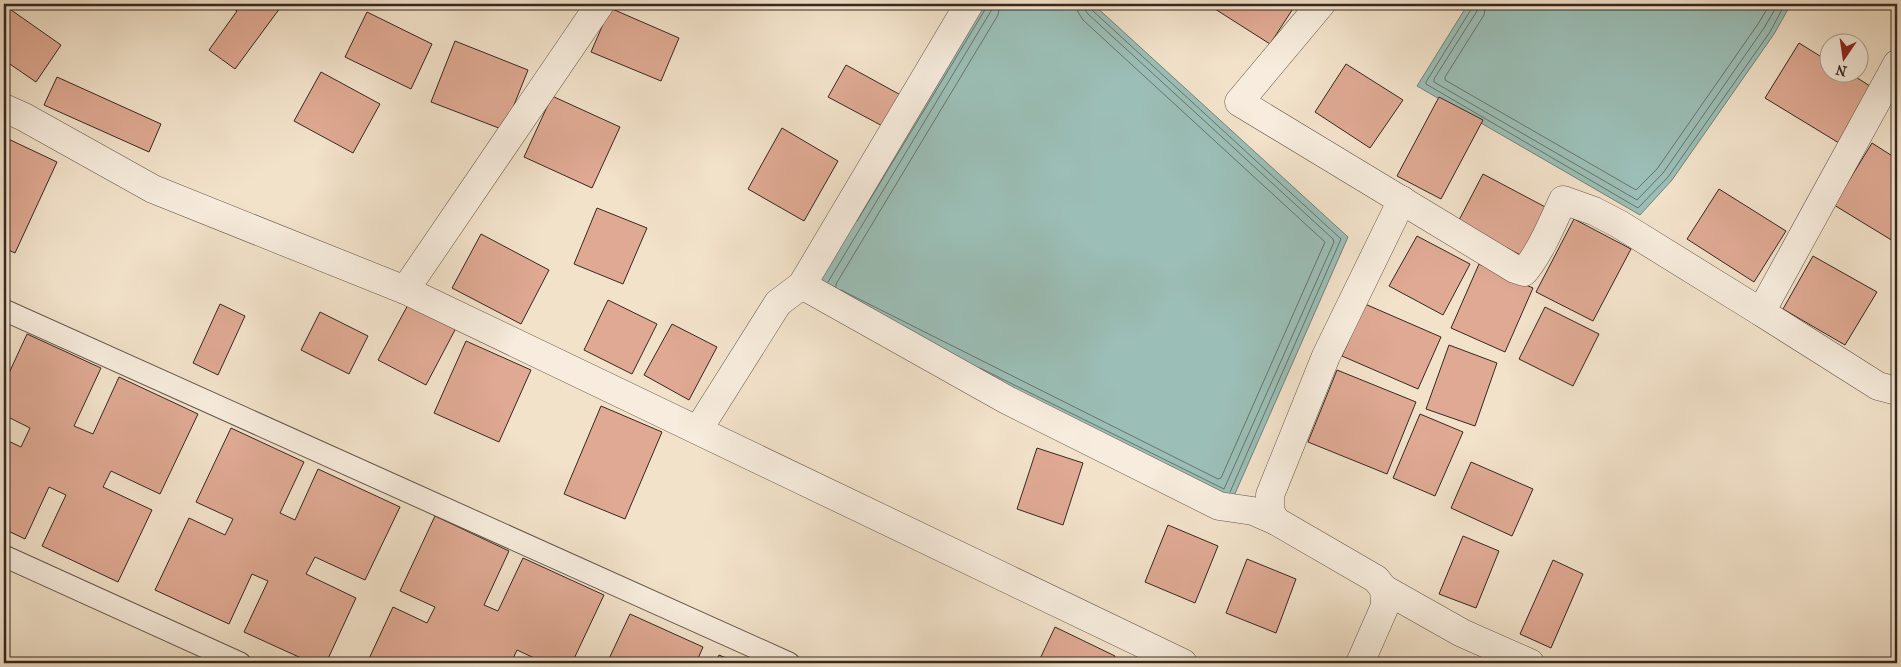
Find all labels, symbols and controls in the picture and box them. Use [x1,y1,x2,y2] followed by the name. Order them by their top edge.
[1818,32,1868,82] north arrow
[1834,61,1848,80] text: N

